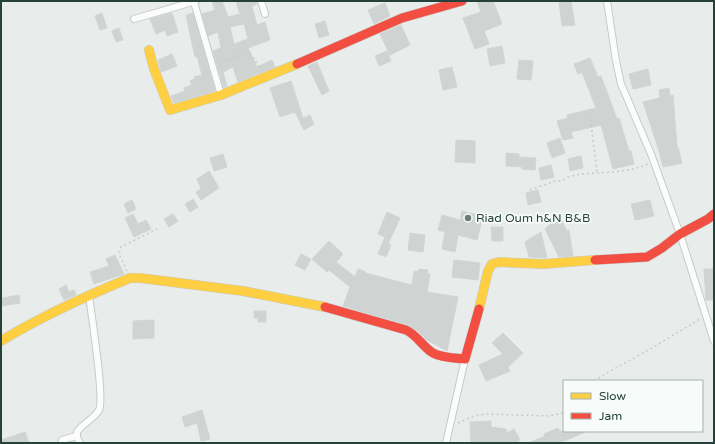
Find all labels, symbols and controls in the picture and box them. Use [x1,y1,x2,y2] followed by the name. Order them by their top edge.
[476,211,590,225] place label: Riad Oum h&N B&B
[463,213,473,223] marker: Riad Oum h&N B&B
[563,380,703,432] legend
[599,389,626,403] text: Slow
[599,409,622,423] text: Jam

